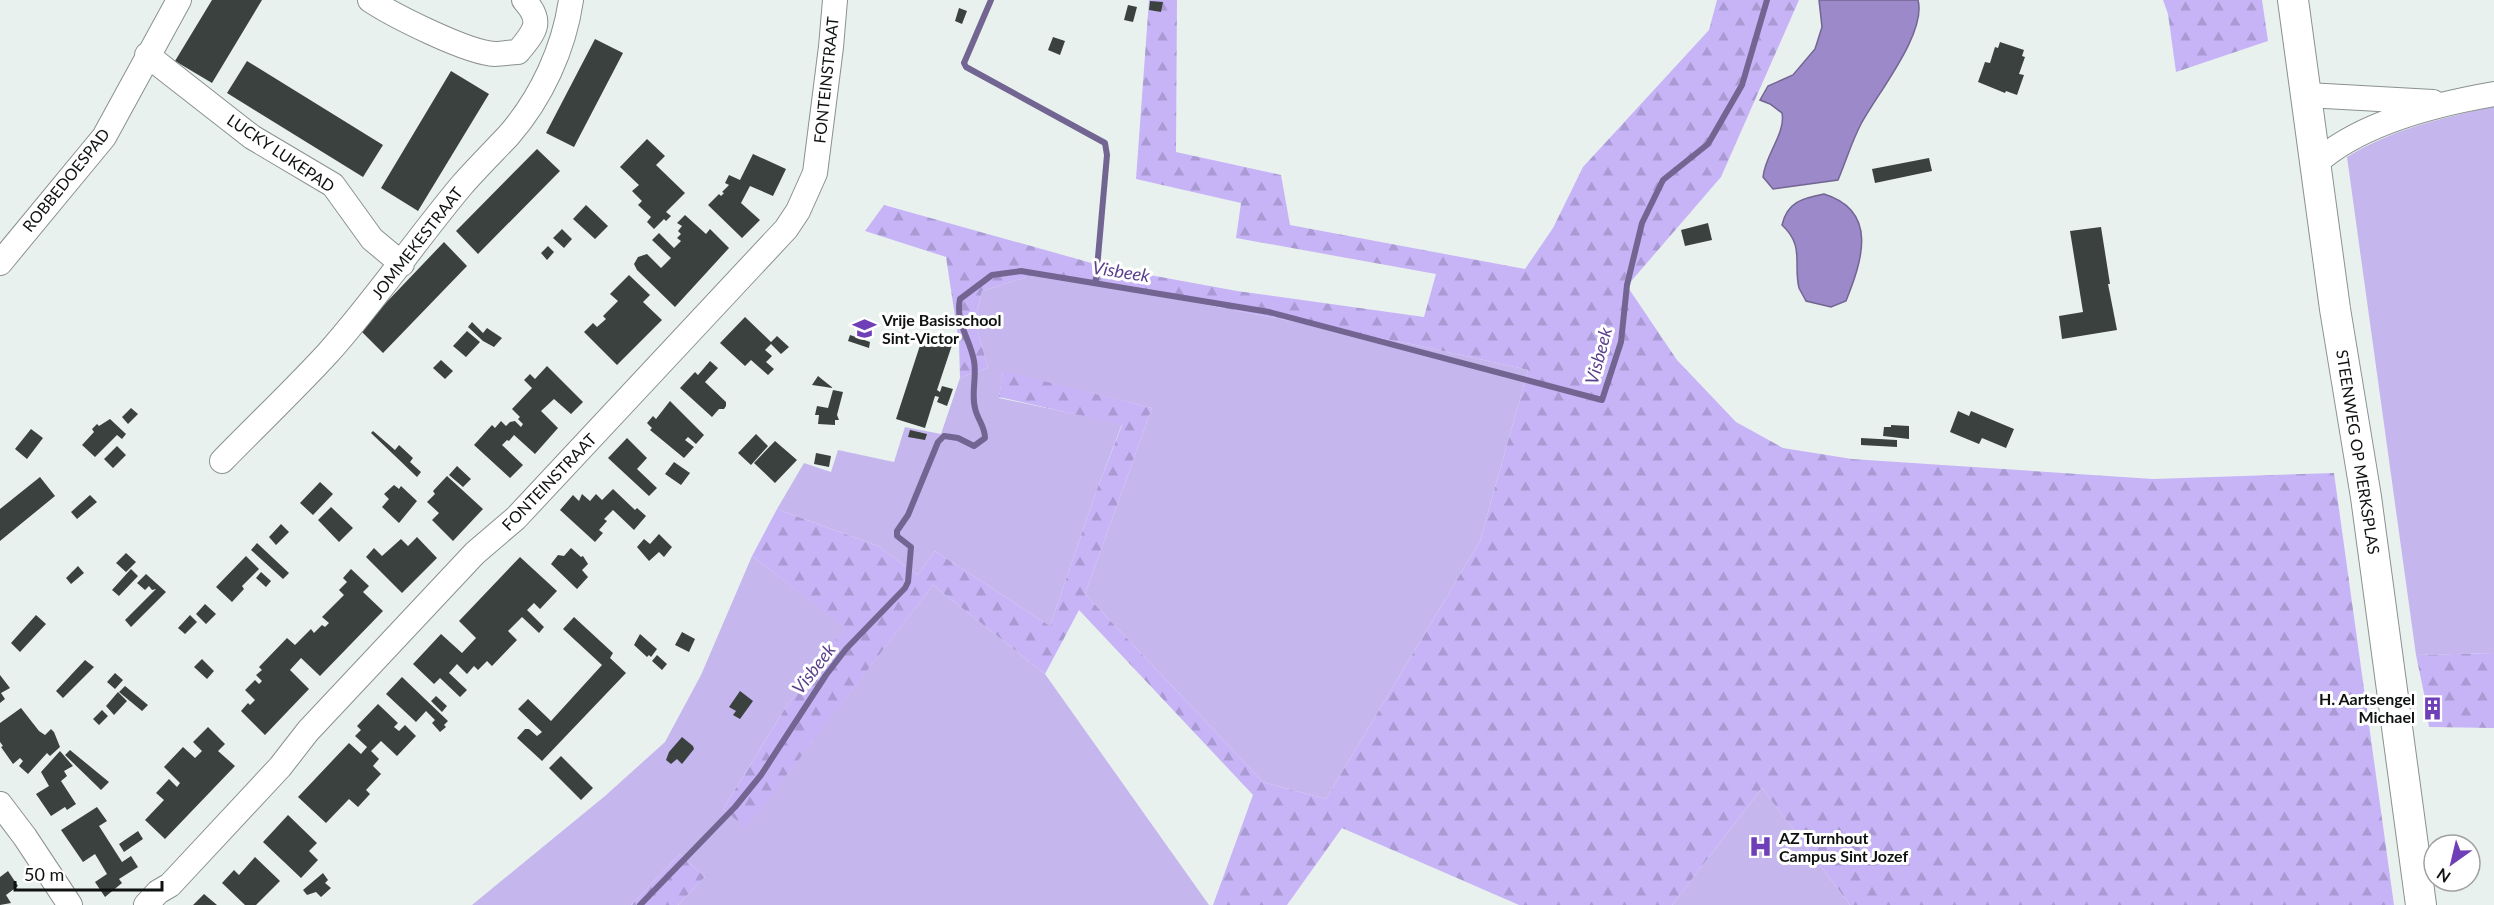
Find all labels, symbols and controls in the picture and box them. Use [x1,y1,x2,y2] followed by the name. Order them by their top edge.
[809,15,842,144] street label: FONTEINSTRAAT
[224,110,339,196] street label: LUCKY LUKEPAD
[18,124,113,235] street label: ROBBEDOESPAD
[367,183,466,302] street label: JOMMEKESTRAAT
[1091,256,1152,286] water label: Visbeek
[881,310,1002,347] place label: Vrije Basisschool Sint-Victor
[851,316,877,342] school or university icon: Vrije Basisschool Sint-Victor
[1580,324,1616,387] water label: Visbeek
[2333,348,2384,556] street label: STEENWEG OP MERKSPLAS
[498,429,600,534] street label: FONTEINSTRAAT
[787,638,840,698] water label: Visbeek
[2319,689,2415,726] place label: H. Aartsengel Michael
[2420,695,2446,721] building icon: H. Aartsengel Michael
[1778,828,1909,865] place label: AZ Turnhout Campus Sint Jozef
[2422,833,2482,893] north arrow
[1748,834,1774,860] hospital icon: AZ Turnhout Campus Sint Jozef
[15,854,162,892] scale bar
[24,863,64,885] text: 50 m
[2433,865,2454,887] text: N

